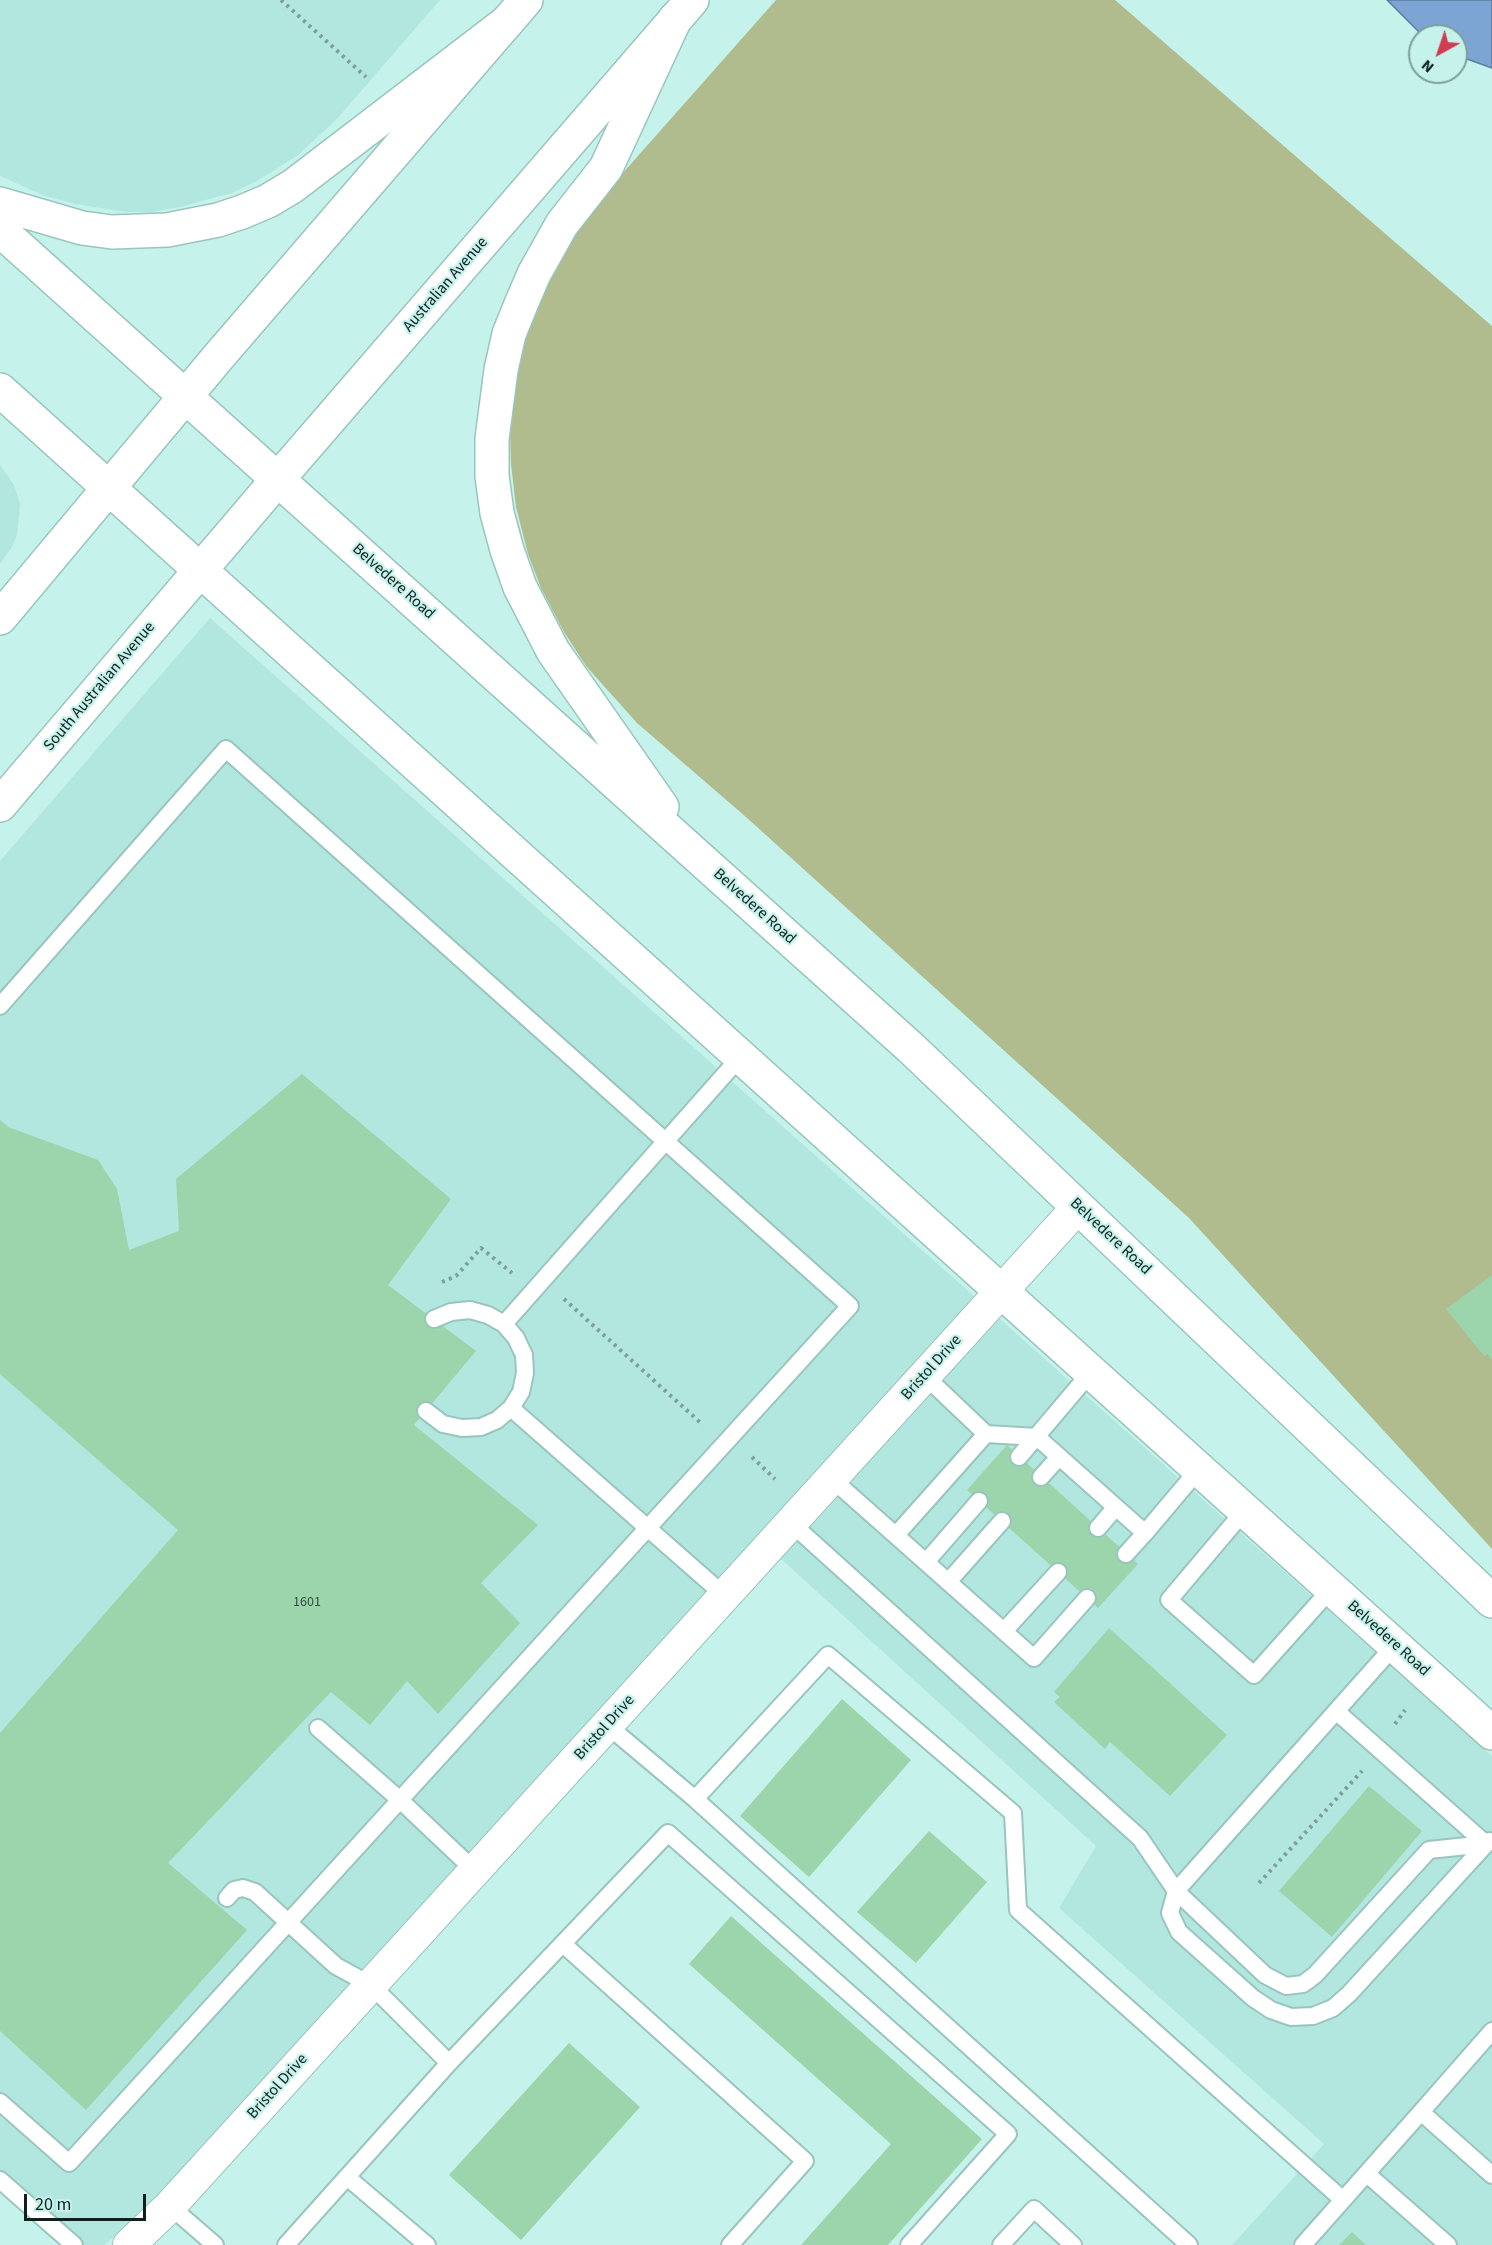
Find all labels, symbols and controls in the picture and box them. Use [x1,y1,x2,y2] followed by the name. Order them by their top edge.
[1408,24,1468,84] north arrow
[1417,54,1439,78] text: N
[400,234,492,336] street label: Australian Avenue
[348,540,438,624] street label: Belvedere Road
[40,618,160,756] street label: South Australian Avenue
[709,865,799,949] street label: Belvedere Road
[1065,1194,1155,1280] street label: Belvedere Road
[898,1331,966,1405] street label: Bristol Drive
[293,1595,321,1611] house number: 1601
[1343,1597,1433,1681] street label: Belvedere Road
[571,1691,639,1765] street label: Bristol Drive
[244,2050,312,2124] street label: Bristol Drive
[27,2182,148,2220] scale bar
[35,2192,71,2217] text: 20 m

